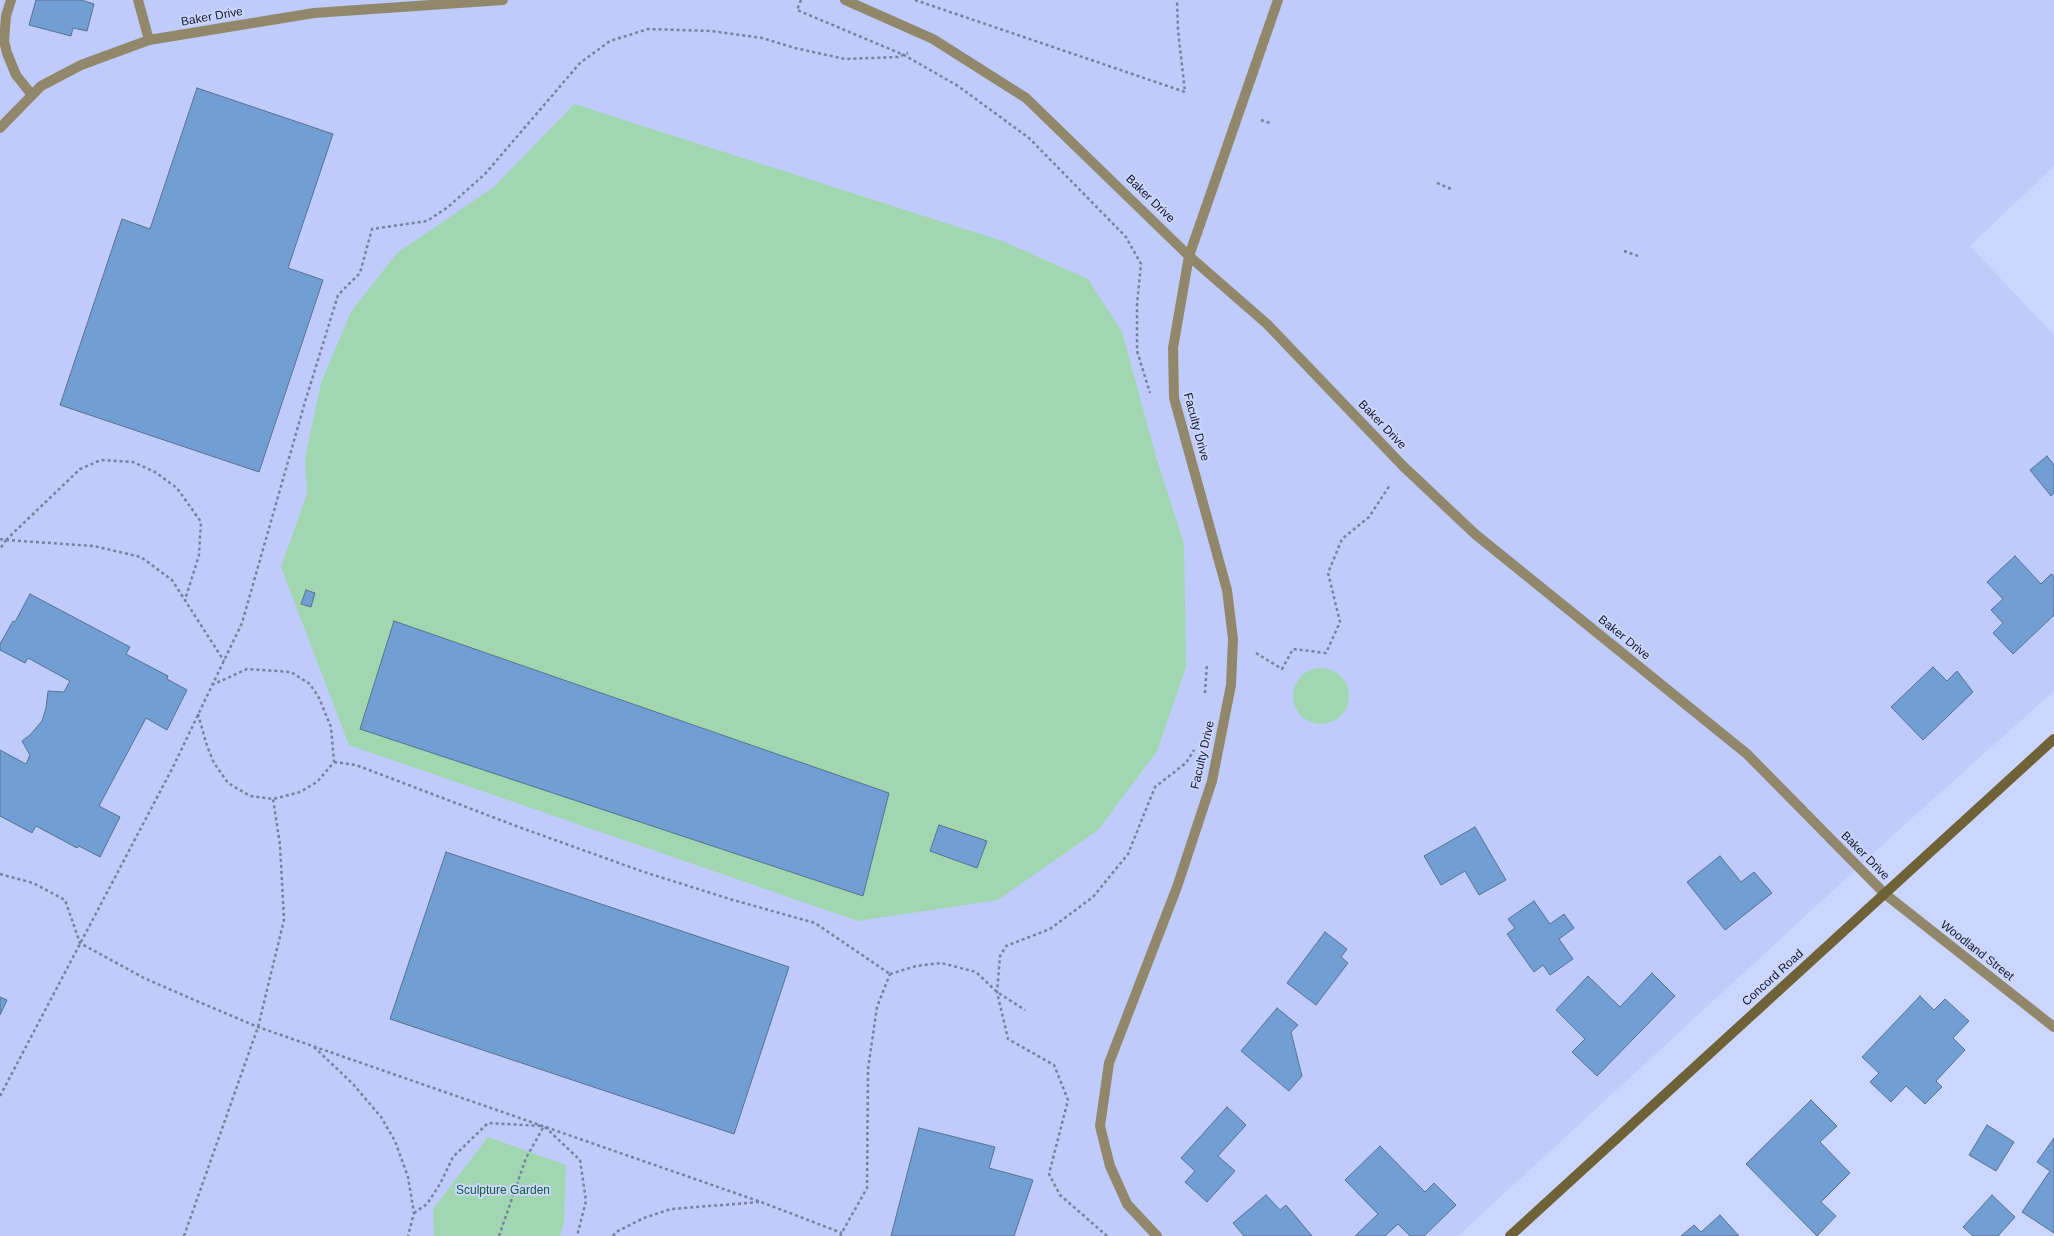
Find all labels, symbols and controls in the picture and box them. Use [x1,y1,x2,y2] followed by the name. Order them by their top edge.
[180,4,244,30] street label: Baker Drive
[1122,172,1178,226] street label: Baker Drive
[1180,391,1212,463] street label: Faculty Drive
[1355,397,1409,453] street label: Baker Drive
[1595,613,1653,663] street label: Baker Drive
[1188,719,1218,791] street label: Faculty Drive
[1838,829,1892,883] street label: Baker Drive
[1937,918,2017,984] street label: Woodland Street
[1739,947,1807,1009] street label: Concord Road
[456,1184,550,1198] park label: Sculpture Garden

